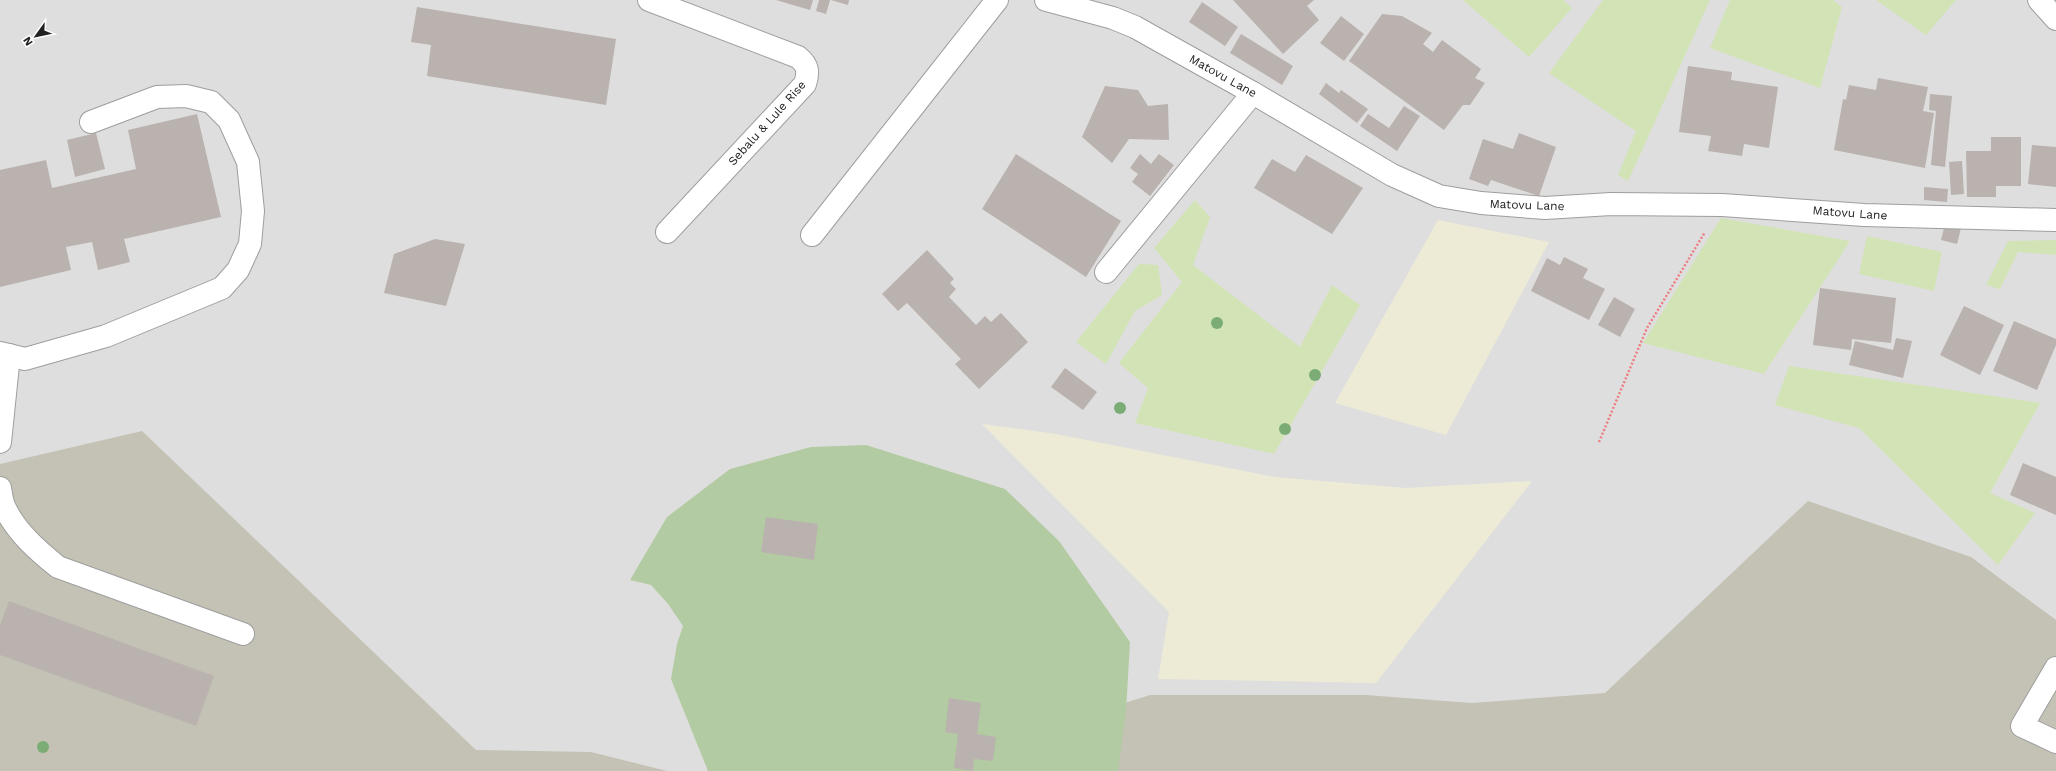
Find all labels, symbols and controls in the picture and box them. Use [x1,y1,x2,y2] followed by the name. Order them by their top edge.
[16,16,56,56] north arrow
[20,34,36,48] text: N
[1187,52,1259,100] street label: Matovu Lane
[725,78,809,168] street label: Sebalu & Lule Rise
[1489,197,1565,213] street label: Matovu Lane
[1812,203,1888,223] street label: Matovu Lane

